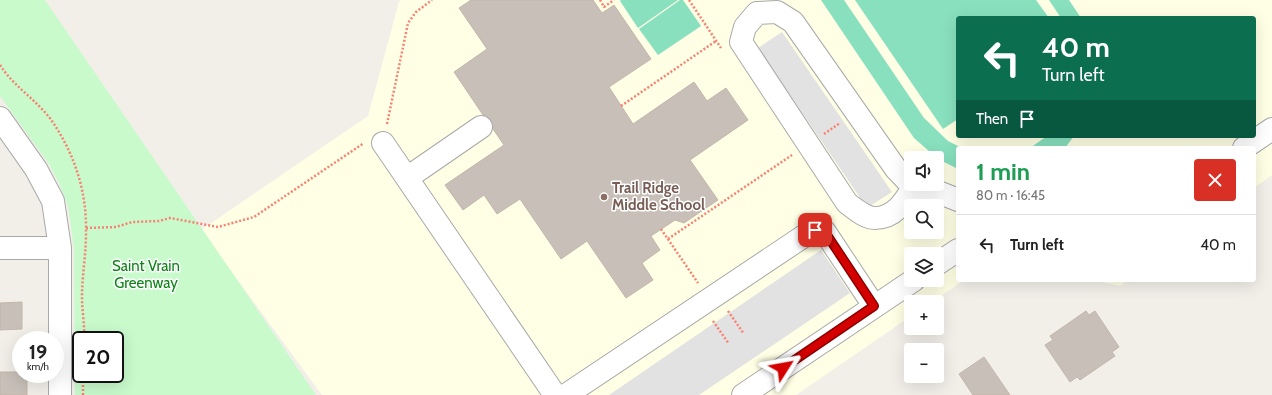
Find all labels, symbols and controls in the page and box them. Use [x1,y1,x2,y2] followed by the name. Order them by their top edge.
[1042,30,1110,64] text: 40 m
[976,32,1028,84] icon: left
[1042,64,1105,86] text: Turn left
[1016,108,1038,130] icon: arrive
[976,110,1008,128] text: Then
[904,151,944,383] map controls
[904,151,944,191] button: sound
[976,157,1030,186] text: 1 min
[1194,159,1236,201] button: close
[612,179,705,214] place label: Trail Ridge Middle School
[976,187,1045,203] text: 80 m · 16:45
[599,192,609,202] marker: Trail Ridge Middle School
[904,199,944,239] button: search
[798,213,832,247] pin
[804,219,826,241] icon: arrive
[976,234,998,256] icon: left
[1010,236,1064,254] text: Turn left
[1200,236,1236,254] text: 40 m
[904,247,944,287] button: layers
[112,257,180,292] park label: Saint Vrain Greenway
[904,295,944,335] button: +
[72,331,124,383] speed limit sign: 20
[29,340,47,364] text: 19
[904,343,944,383] button: −
[762,347,804,389] position arrow
[27,360,49,373] text: km/h

